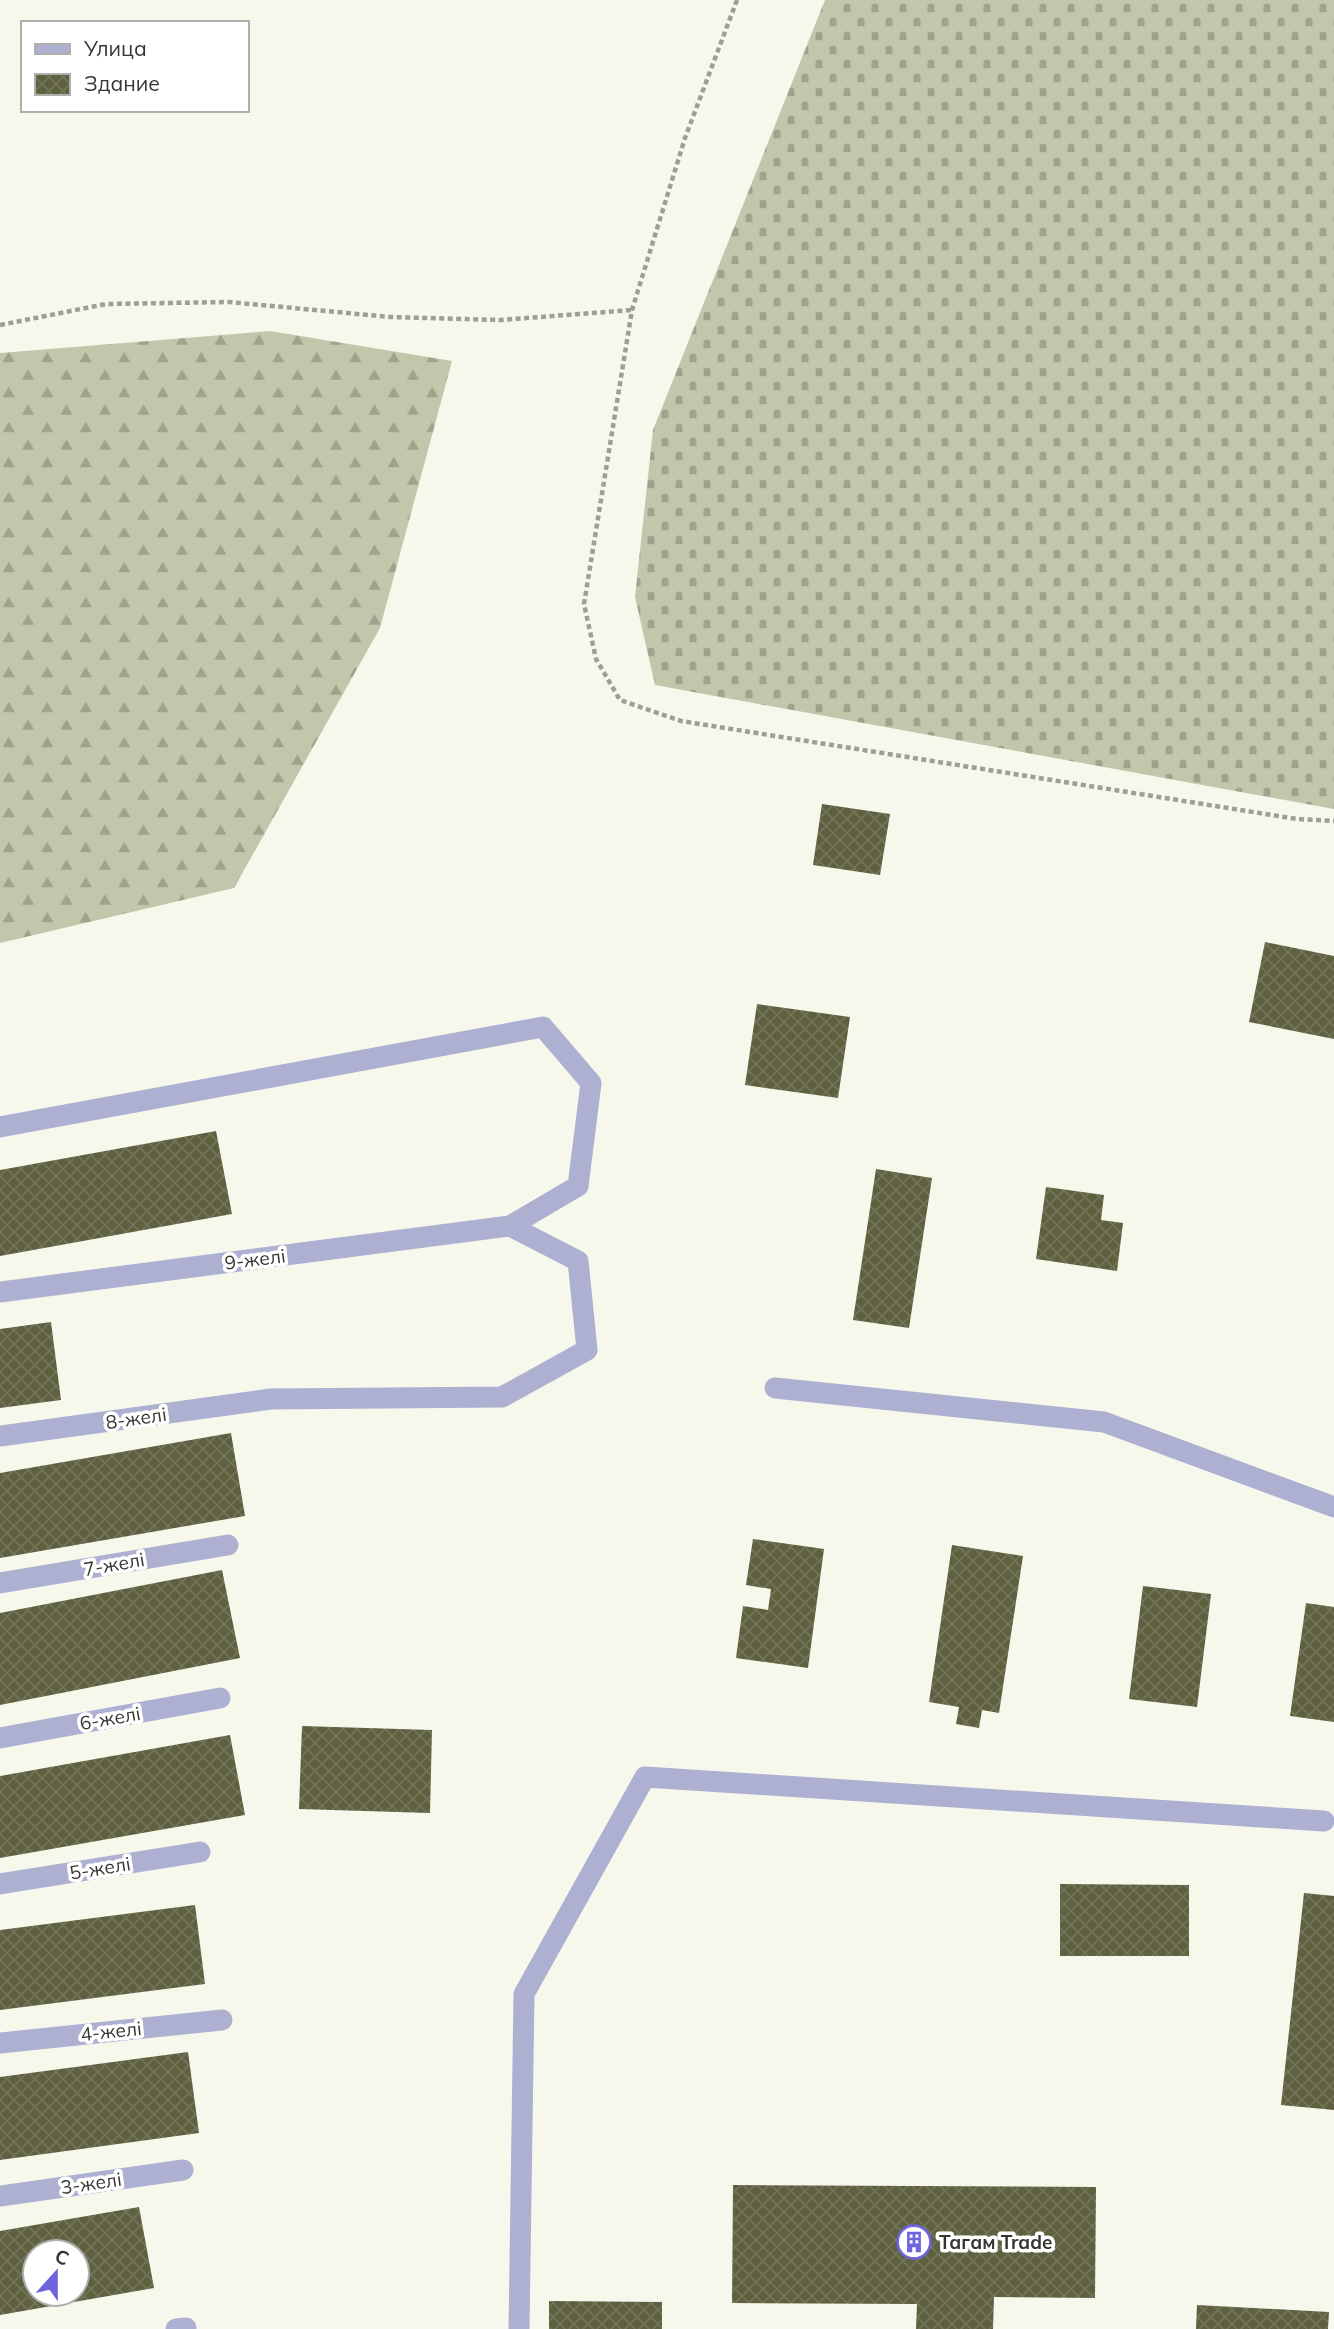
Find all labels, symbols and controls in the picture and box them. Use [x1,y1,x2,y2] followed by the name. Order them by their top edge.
[21,21,248,112] legend
[83,35,147,61] text: Улица
[84,70,160,96] text: Здание
[223,1243,287,1275] street label: 9-желі
[104,1402,168,1434] street label: 8-желі
[82,1547,146,1581] street label: 7-желі
[78,1701,142,1735] street label: 6-желі
[68,1851,132,1885] street label: 5-желі
[79,2016,143,2046] street label: 4-желі
[59,2167,123,2199] street label: 3-желі
[895,2223,933,2261] building icon: Тагам Trade
[939,2230,1052,2254] place label: Тагам Trade
[21,2238,91,2308] north arrow
[52,2244,72,2271] text: С

